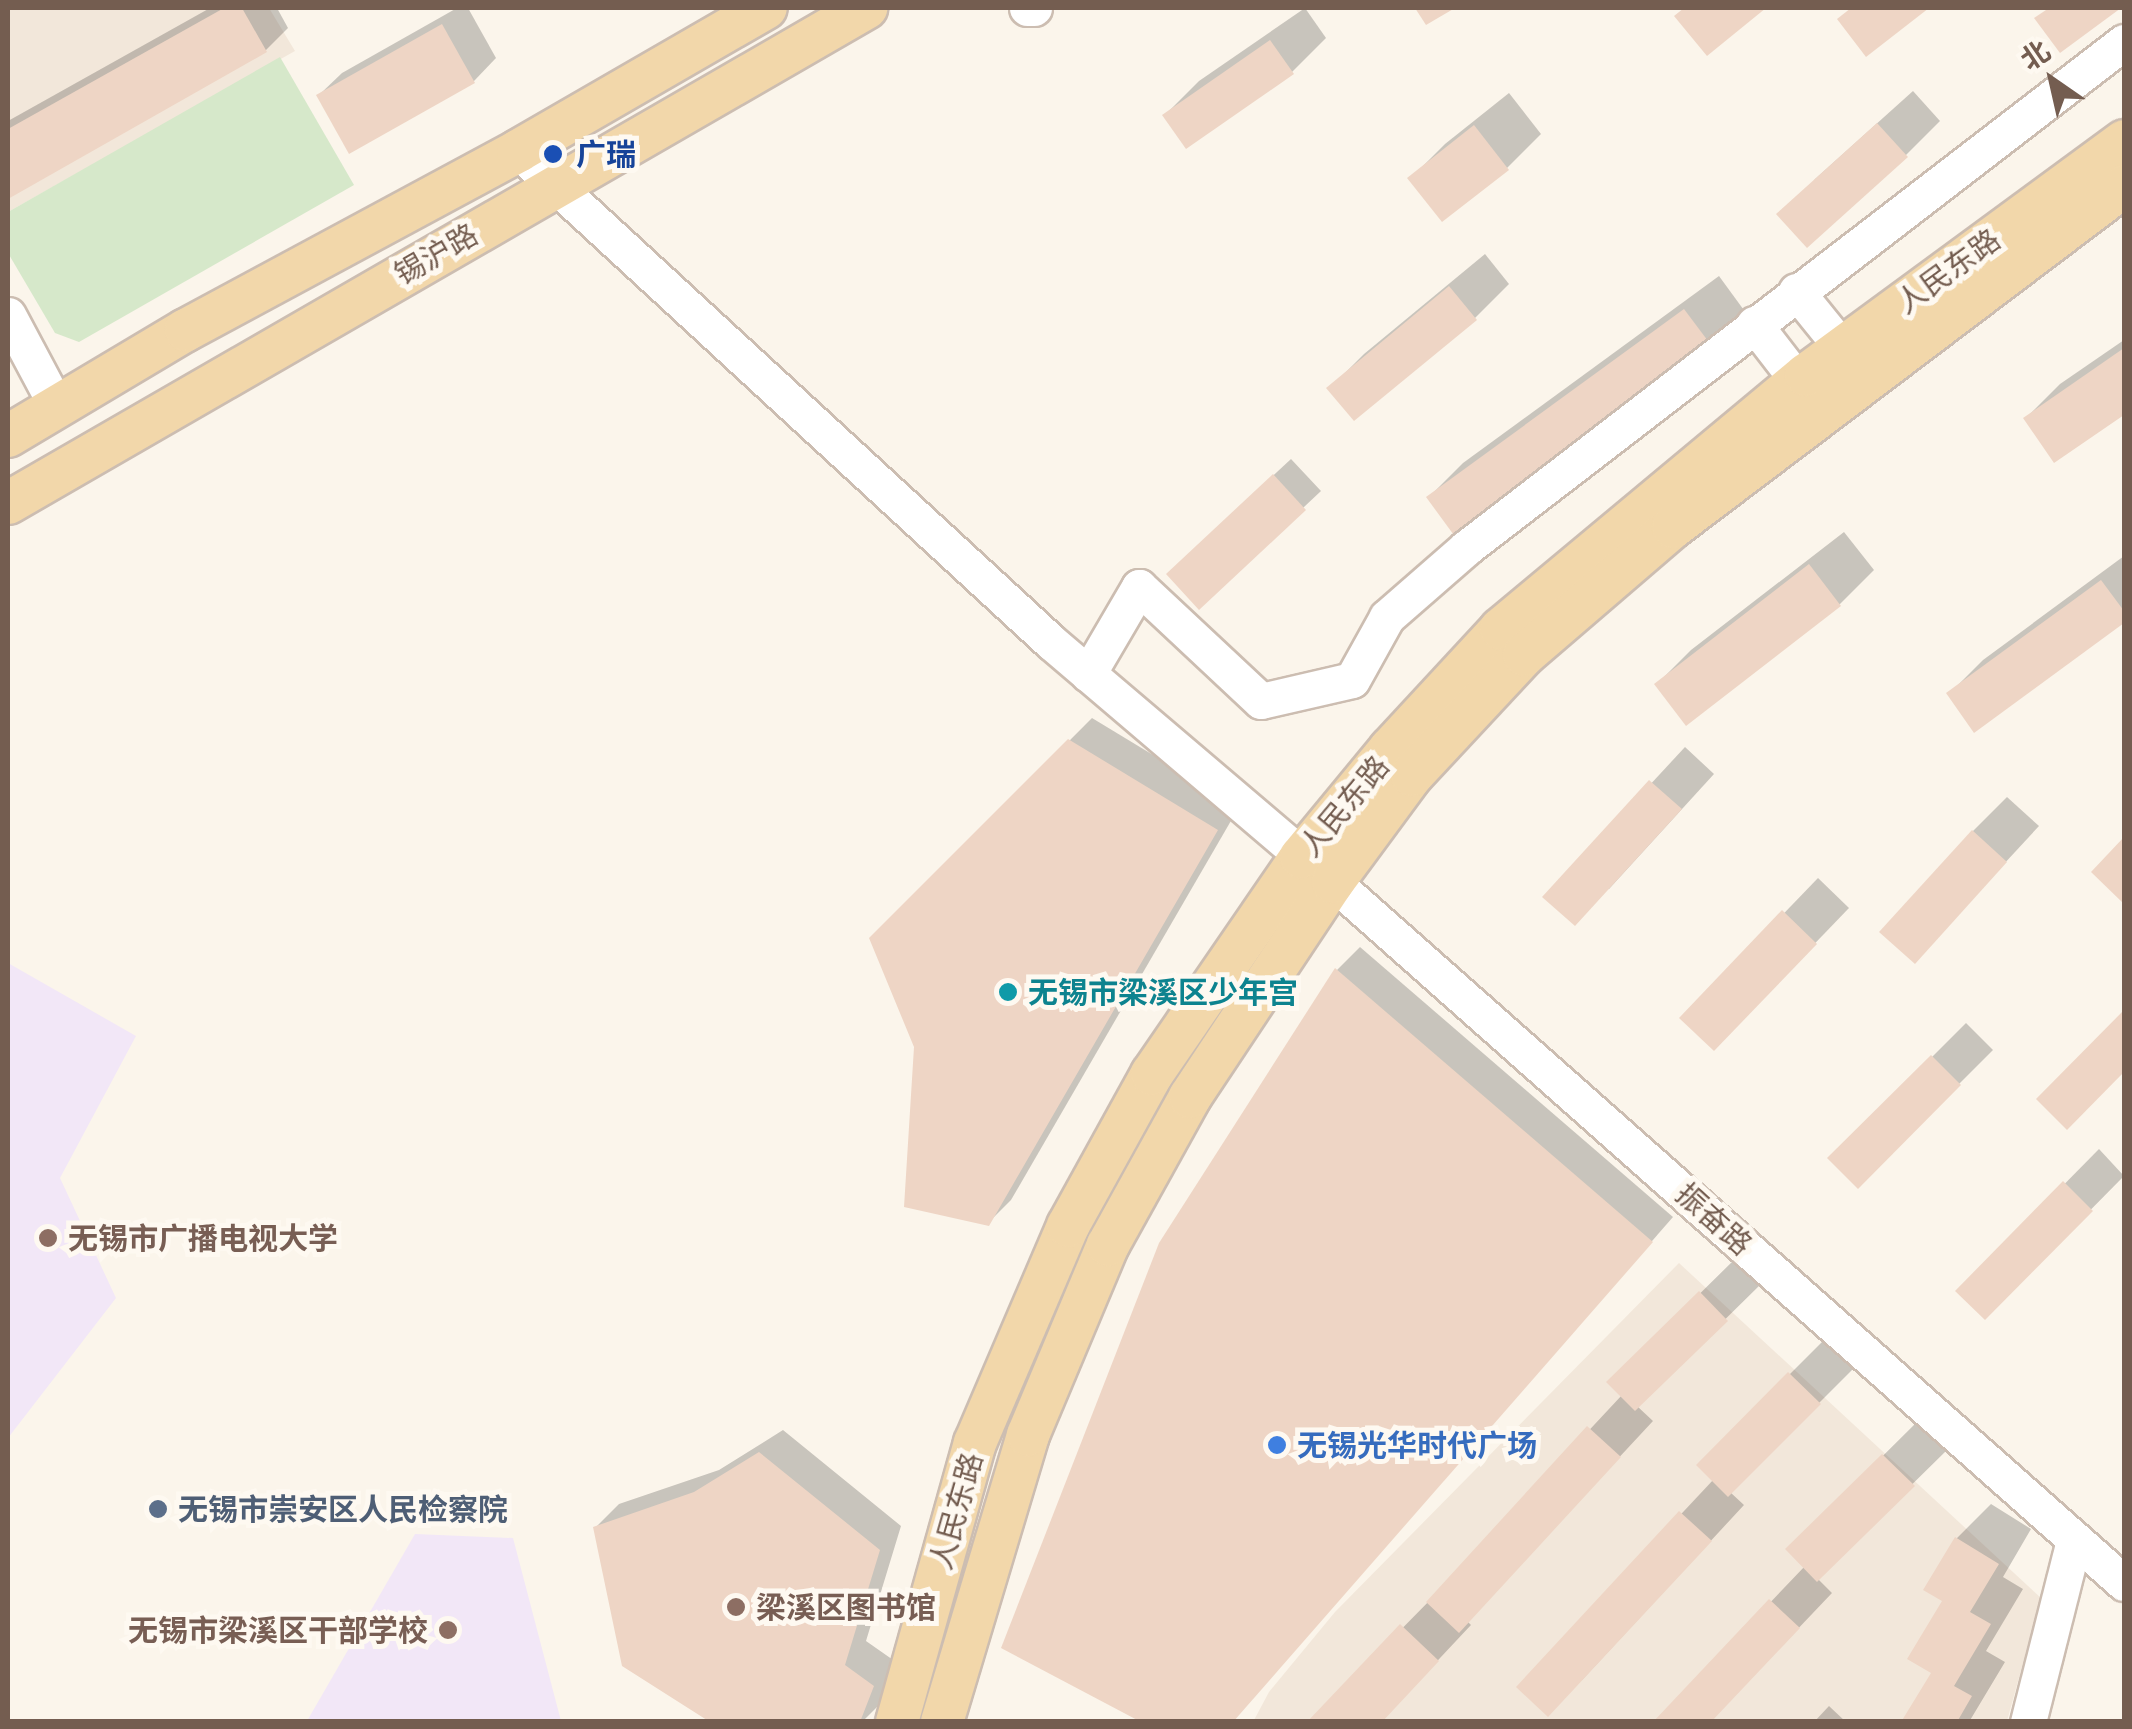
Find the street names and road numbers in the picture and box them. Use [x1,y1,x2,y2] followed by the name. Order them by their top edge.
[388,216,484,292] street label: 锡沪路
[1889,221,2007,321] street label: 人民东路
[1292,748,1396,864] street label: 人民东路
[1669,1176,1759,1262] street label: 振奋路
[922,1448,990,1574] street label: 人民东路

